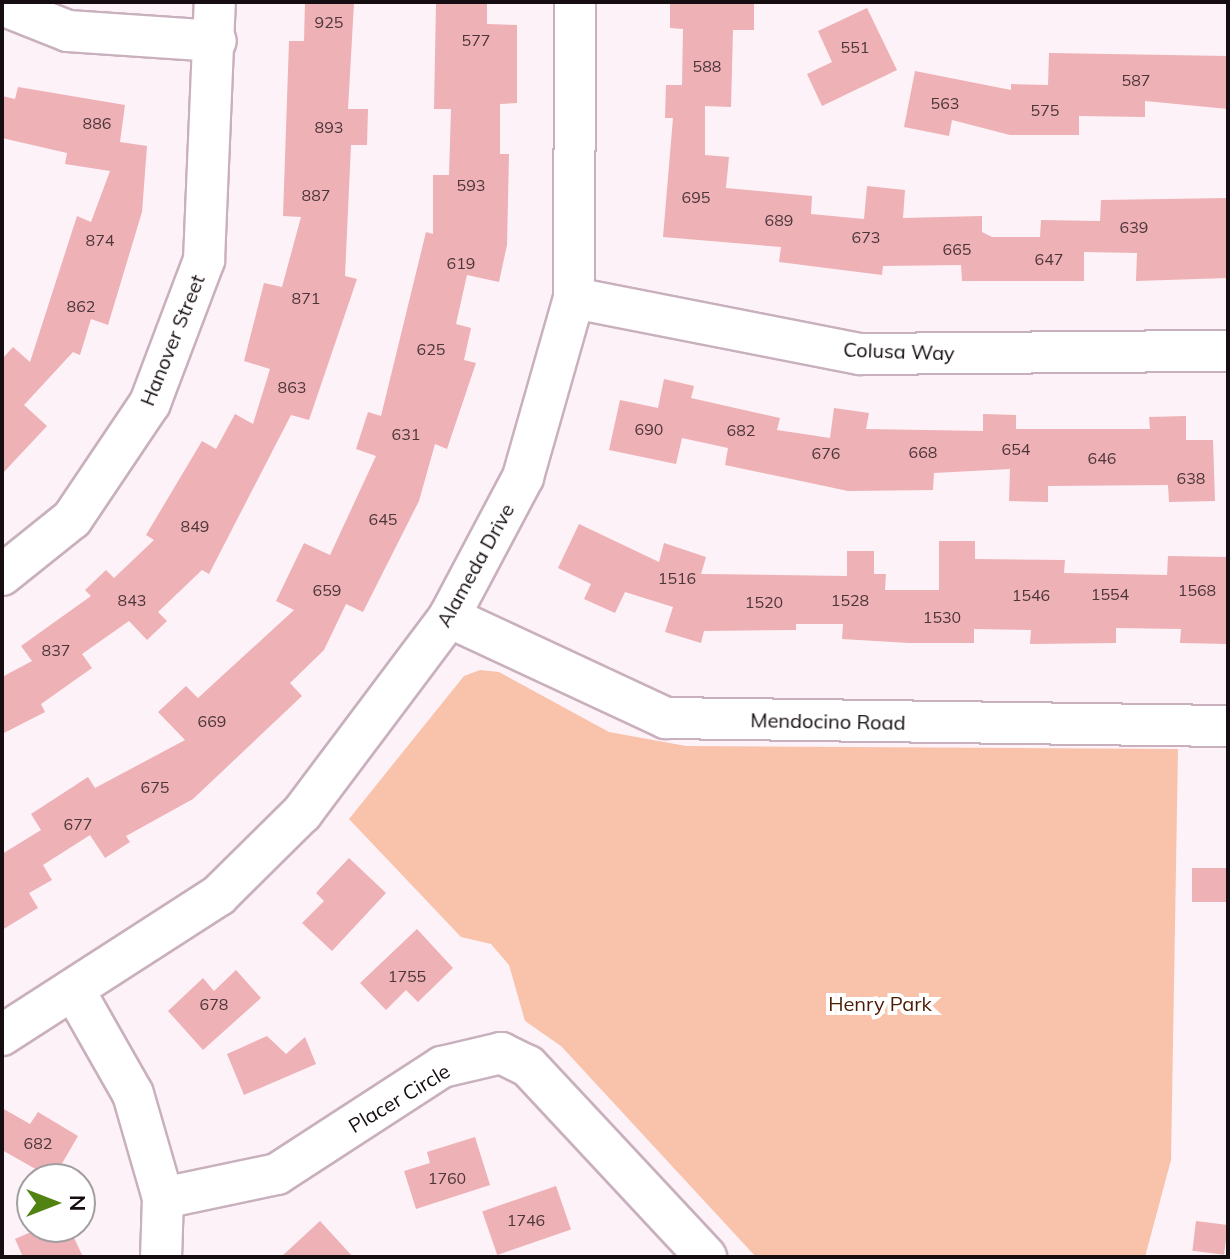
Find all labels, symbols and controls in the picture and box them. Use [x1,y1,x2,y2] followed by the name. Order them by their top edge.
[315,12,343,32] house number: 925
[462,30,490,50] house number: 577
[841,37,869,57] house number: 551
[693,56,721,76] house number: 588
[1122,70,1150,90] house number: 587
[931,93,959,113] house number: 563
[1031,100,1059,120] house number: 575
[83,113,111,133] house number: 886
[315,117,343,137] house number: 893
[457,175,485,195] house number: 593
[302,185,330,205] house number: 887
[682,187,710,207] house number: 695
[765,210,793,230] house number: 689
[1120,217,1148,237] house number: 639
[852,227,880,247] house number: 673
[86,230,114,250] house number: 874
[943,239,971,259] house number: 665
[1035,249,1063,269] house number: 647
[447,253,475,273] house number: 619
[135,271,209,409] street label: Hanover Street
[292,288,320,308] house number: 871
[67,296,95,316] house number: 862
[843,337,955,365] street label: Colusa Way
[417,339,445,359] house number: 625
[278,377,306,397] house number: 863
[635,419,663,439] house number: 690
[727,420,755,440] house number: 682
[392,424,420,444] house number: 631
[1002,439,1030,459] house number: 654
[909,442,937,462] house number: 668
[812,443,840,463] house number: 676
[1088,448,1116,468] house number: 646
[1177,468,1205,488] house number: 638
[431,499,519,631] street label: Alameda Drive
[369,509,397,529] house number: 645
[181,516,209,536] house number: 849
[658,568,696,588] house number: 1516
[313,580,341,600] house number: 659
[1178,580,1216,600] house number: 1568
[1091,584,1129,604] house number: 1554
[1012,585,1050,605] house number: 1546
[118,590,146,610] house number: 843
[831,590,869,610] house number: 1528
[745,592,783,612] house number: 1520
[923,607,961,627] house number: 1530
[42,640,70,660] house number: 837
[750,708,906,734] street label: Mendocino Road
[198,711,226,731] house number: 669
[141,777,169,797] house number: 675
[64,814,92,834] house number: 677
[388,966,426,986] house number: 1755
[828,991,932,1015] park label: Henry Park
[200,994,228,1014] house number: 678
[344,1058,454,1138] street label: Placer Circle
[24,1133,52,1153] house number: 682
[16,1163,96,1243] north arrow
[428,1168,466,1188] house number: 1760
[64,1195,92,1211] text: N
[507,1210,545,1230] house number: 1746

